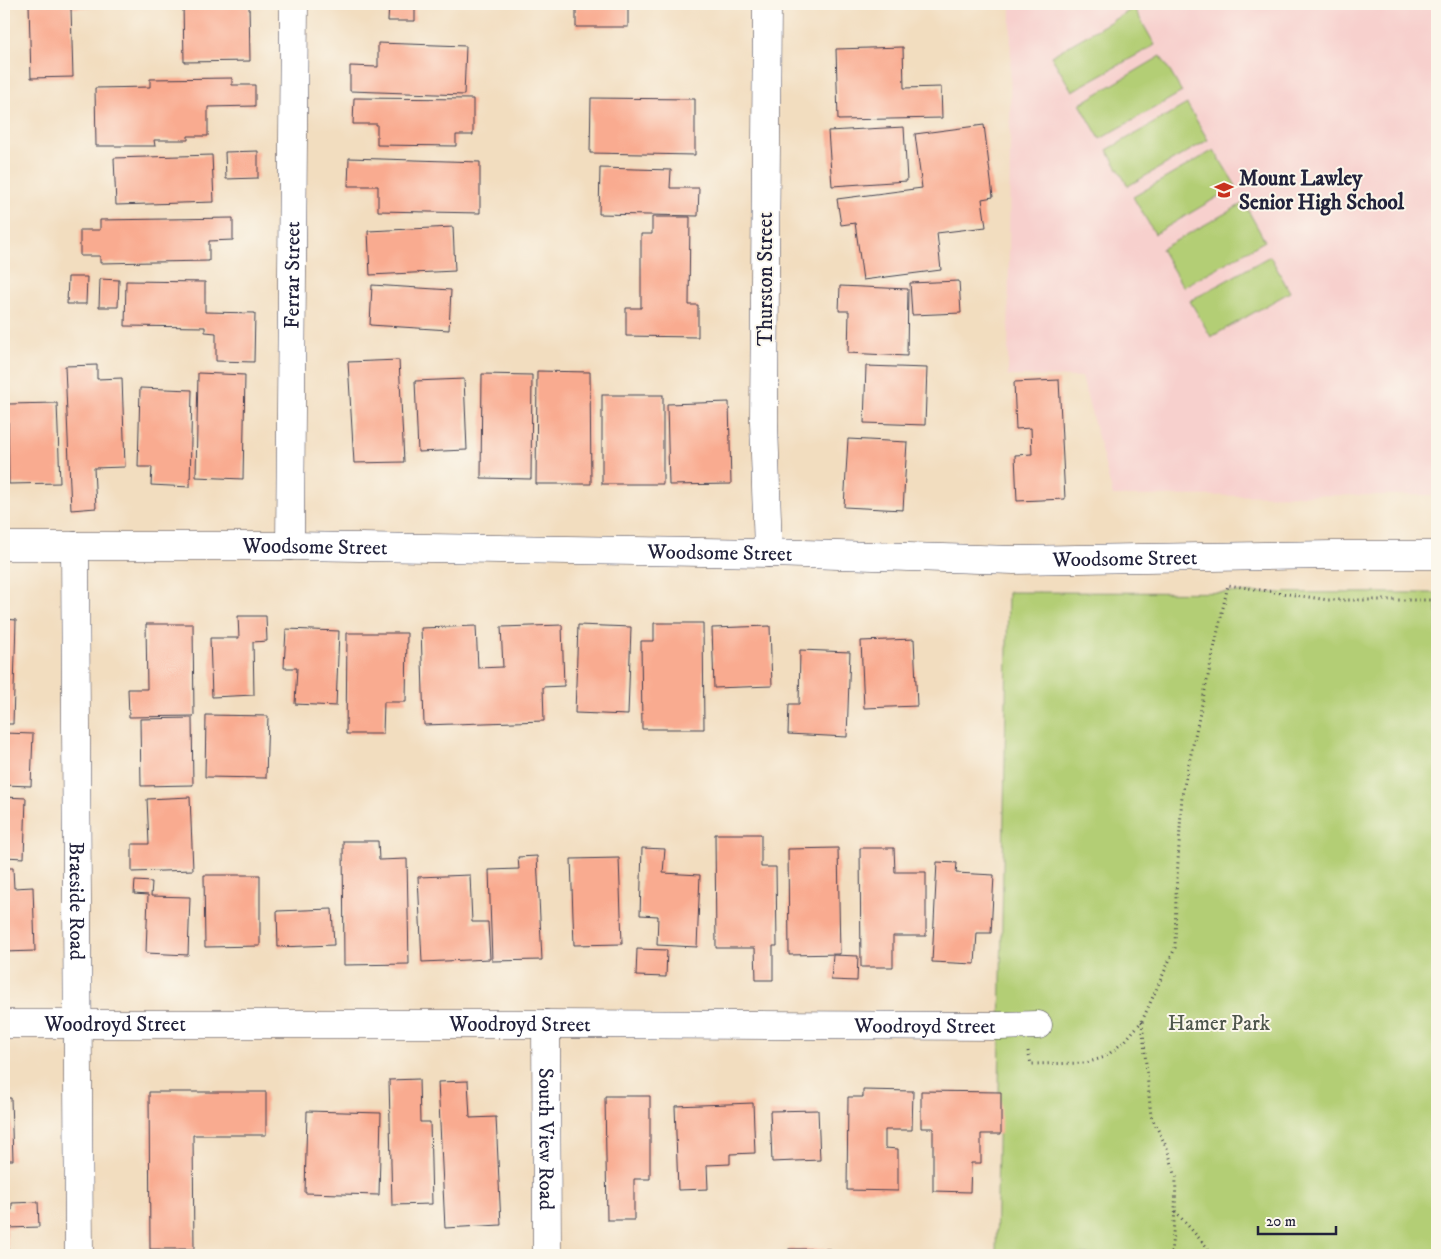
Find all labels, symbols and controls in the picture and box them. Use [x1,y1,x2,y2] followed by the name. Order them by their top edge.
[1239,166,1405,216] place label: Mount Lawley Senior High School
[1213,179,1235,201] school or university icon: Mount Lawley Senior High School
[753,212,779,346] street label: Thurston Street
[280,221,306,329] street label: Ferrar Street
[241,534,388,561] street label: Woodsome Street
[646,539,793,568] street label: Woodsome Street
[1051,545,1198,573] street label: Woodsome Street
[63,842,89,961] street label: Braeside Road
[1168,1011,1271,1037] park label: Hamer Park
[43,1012,186,1038] street label: Woodroyd Street
[448,1012,591,1038] street label: Woodroyd Street
[853,1013,996,1040] street label: Woodroyd Street
[532,1068,559,1211] street label: South View Road
[1258,1204,1336,1236] scale bar
[1266,1212,1296,1231] text: 20 m

